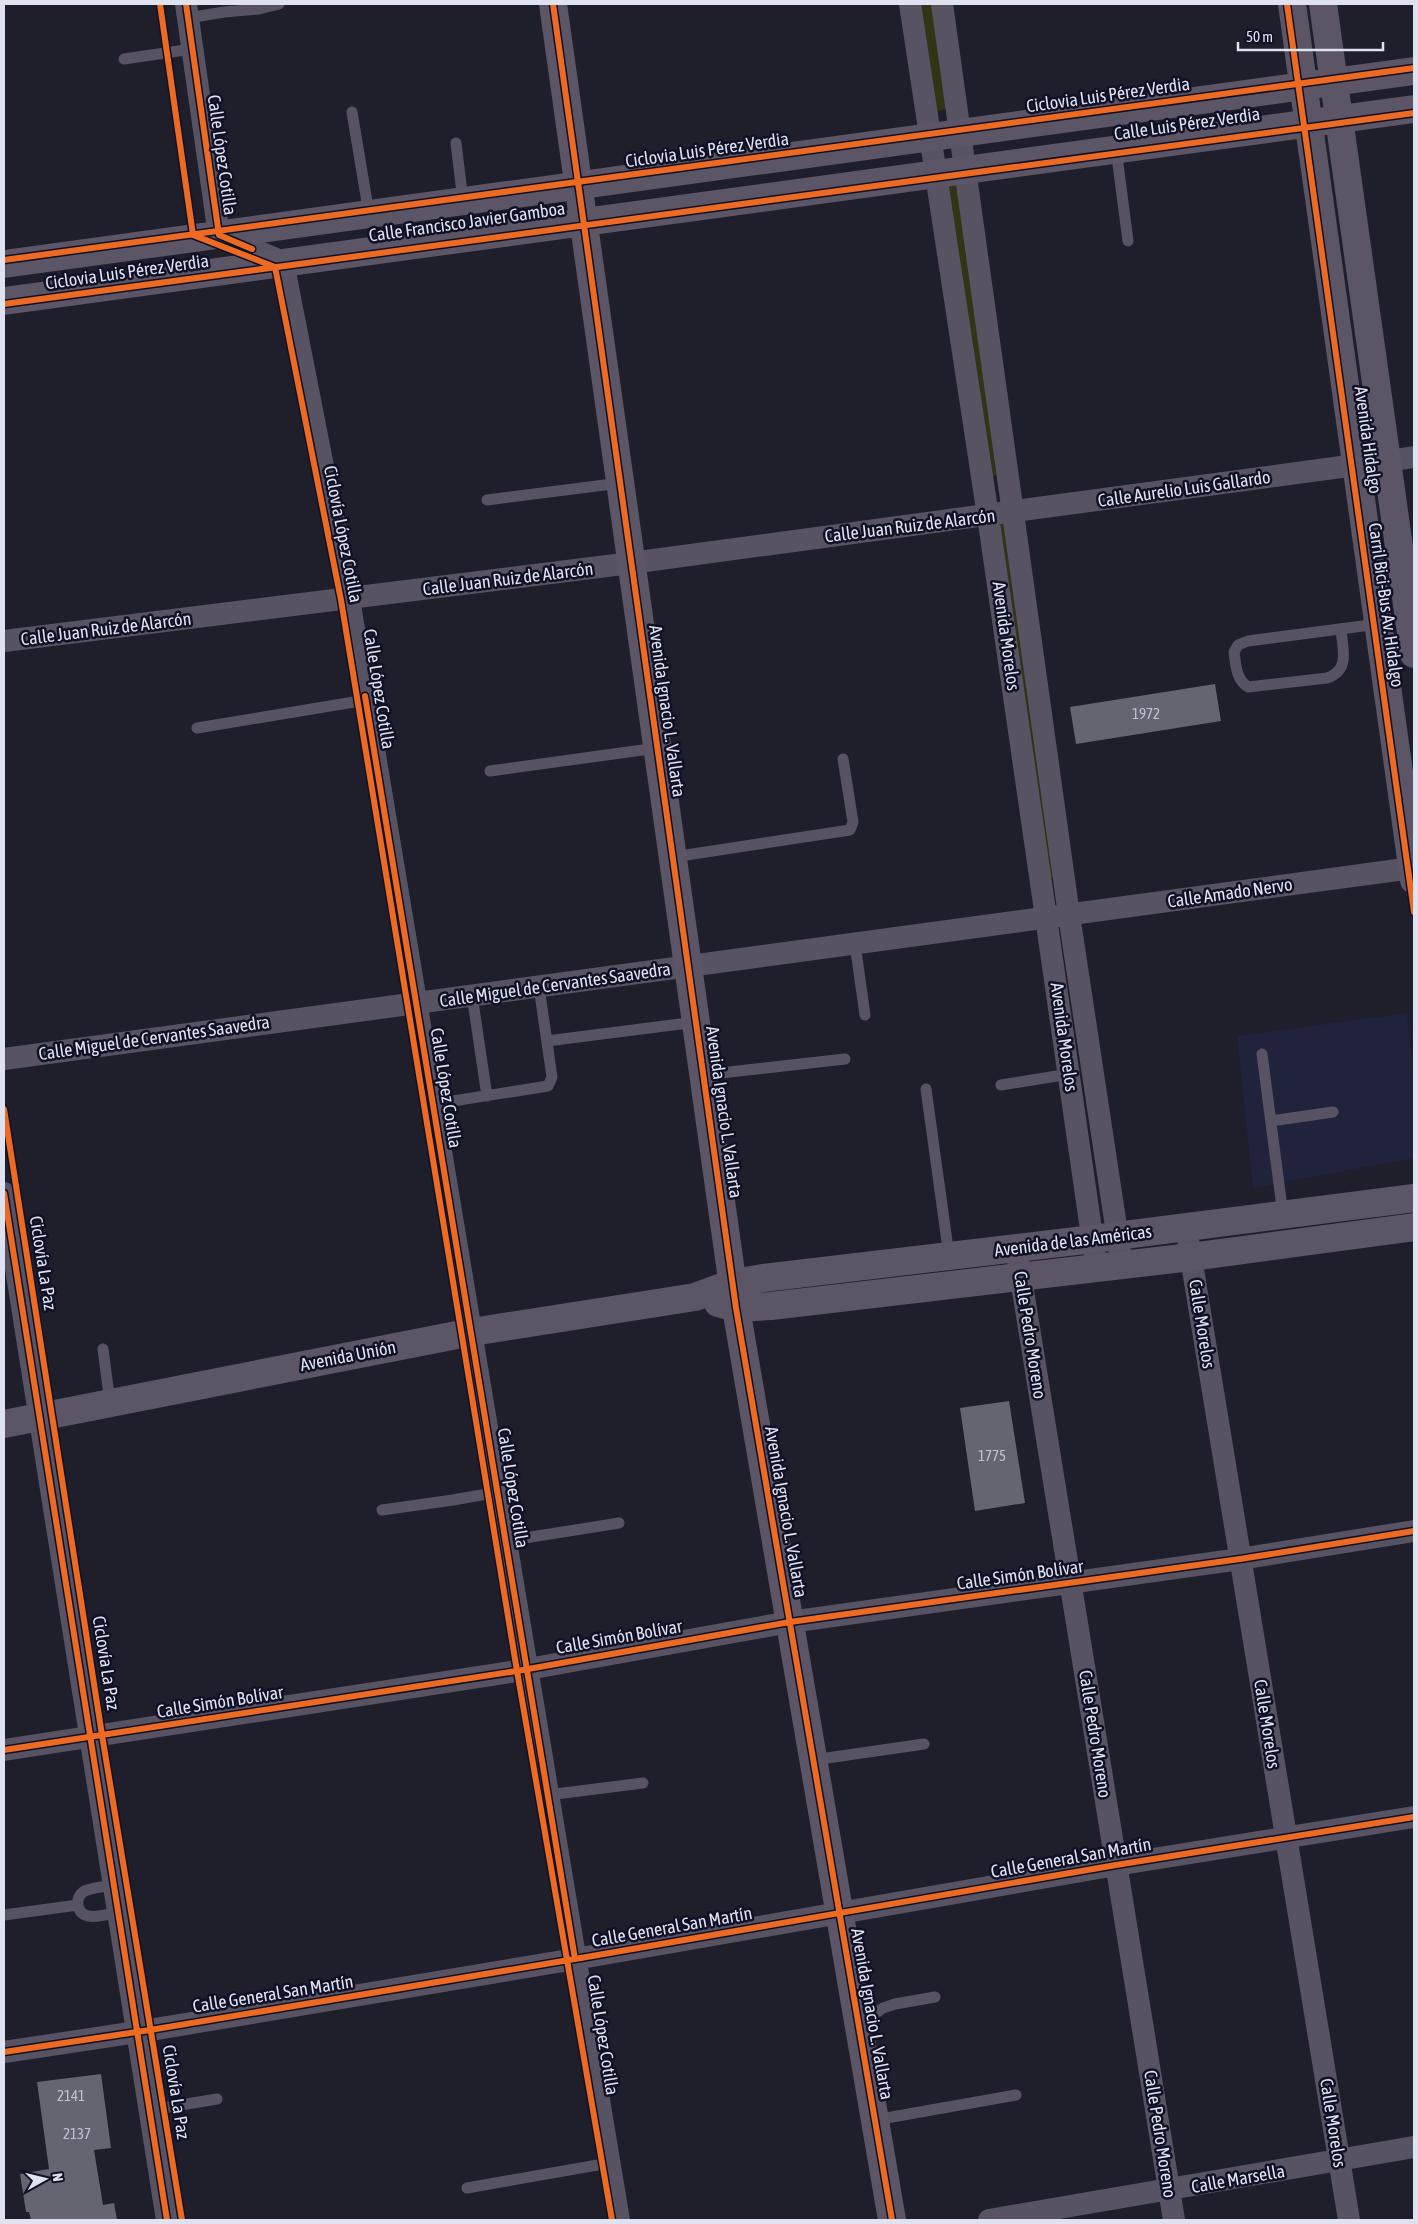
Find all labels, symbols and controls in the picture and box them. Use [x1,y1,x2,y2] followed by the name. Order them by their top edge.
[1238,20,1383,52] scale bar
[1246,28,1273,45] text: 50 m
[1025,73,1191,116] street label: Ciclovia Luis Pérez Verdia
[204,93,241,216] street label: Calle López Cotilla
[1113,103,1261,144] street label: Calle Luis Pérez Verdia
[624,128,790,171] street label: Ciclovia Luis Pérez Verdia
[367,197,566,246] street label: Calle Francisco Javier Gamboa
[44,250,210,293] street label: Ciclovia Luis Pérez Verdia
[1351,385,1386,495] street label: Avenida Hidalgo
[320,464,367,604] street label: Ciclovía López Cotilla
[1096,466,1272,511] street label: Calle Aurelio Luis Gallardo
[824,505,996,546] street label: Calle Juan Ruiz de Alarcón
[1365,521,1408,688] street label: Carril Bici-Bus Av. Hidalgo
[422,558,594,599] street label: Calle Juan Ruiz de Alarcón
[988,580,1025,692] street label: Avenida Morelos
[20,608,192,649] street label: Calle Juan Ruiz de Alarcón
[645,624,690,798] street label: Avenida Ignacio L. Vallarta
[360,627,399,750] street label: Calle López Cotilla
[1132,705,1160,722] house number: 1972
[1166,873,1294,912] street label: Calle Amado Nervo
[438,958,672,1011] street label: Calle Miguel de Cervantes Saavedra
[1046,981,1083,1093] street label: Avenida Morelos
[37,1011,271,1064] street label: Calle Miguel de Cervantes Saavedra
[702,1025,747,1199] street label: Avenida Ignacio L. Vallarta
[427,1026,466,1149] street label: Calle López Cotilla
[26,1214,61,1312] street label: Ciclovía La Paz
[993,1220,1153,1261] street label: Avenida de las Américas
[1010,1269,1051,1400] street label: Calle Pedro Moreno
[1185,1278,1220,1370] street label: Calle Morelos
[298,1336,398,1375] street label: Avenida Unión
[761,1425,812,1599] street label: Avenida Ignacio L. Vallarta
[494,1426,533,1549] street label: Calle López Cotilla
[978,1447,1006,1464] house number: 1775
[955,1555,1085,1594] street label: Calle Simón Bolívar
[89,1614,124,1712] street label: Ciclovía La Paz
[554,1615,684,1658] street label: Calle Simón Bolívar
[1075,1668,1116,1799] street label: Calle Pedro Moreno
[1250,1678,1285,1770] street label: Calle Morelos
[155,1681,285,1722] street label: Calle Simón Bolívar
[989,1833,1153,1882] street label: Calle General San Martín
[590,1902,754,1951] street label: Calle General San Martín
[847,1927,898,2101] street label: Avenida Ignacio L. Vallarta
[191,1970,355,2017] street label: Calle General San Martín
[584,1973,623,2096] street label: Calle López Cotilla
[159,2043,194,2141] street label: Ciclovía La Paz
[1140,2068,1181,2199] street label: Calle Pedro Moreno
[1316,2077,1351,2169] street label: Calle Morelos
[57,2087,85,2104] house number: 2141
[63,2125,91,2142] house number: 2137
[20,2154,70,2204] north arrow
[1189,2160,1286,2197] street label: Calle Marsella
[49,2172,66,2182] text: N

